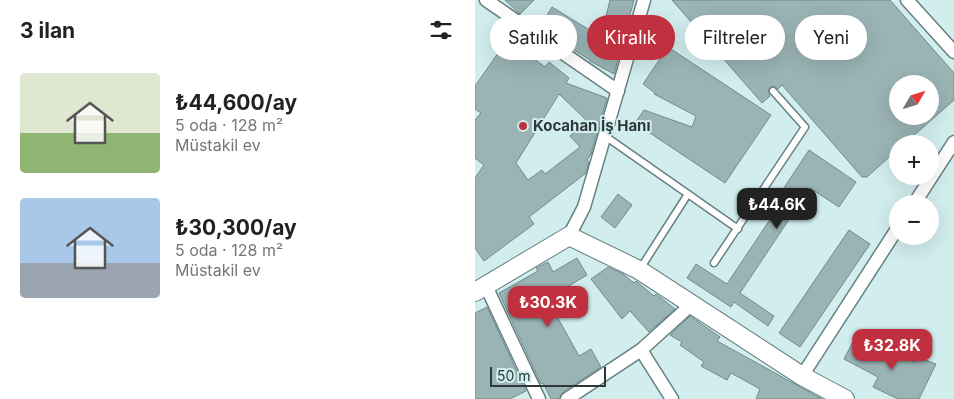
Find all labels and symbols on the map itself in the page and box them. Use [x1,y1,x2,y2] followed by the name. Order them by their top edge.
[889,75,939,125] north arrow
[533,116,651,135] place label: Kocahan İş Hanı
[517,120,529,132] marker: Kocahan İş Hanı
[736,188,818,230] pin: ₺44.6K
[507,286,589,328] pin: ₺30.3K
[851,328,933,371] pin: ₺32.8K
[490,364,606,387] scale bar

